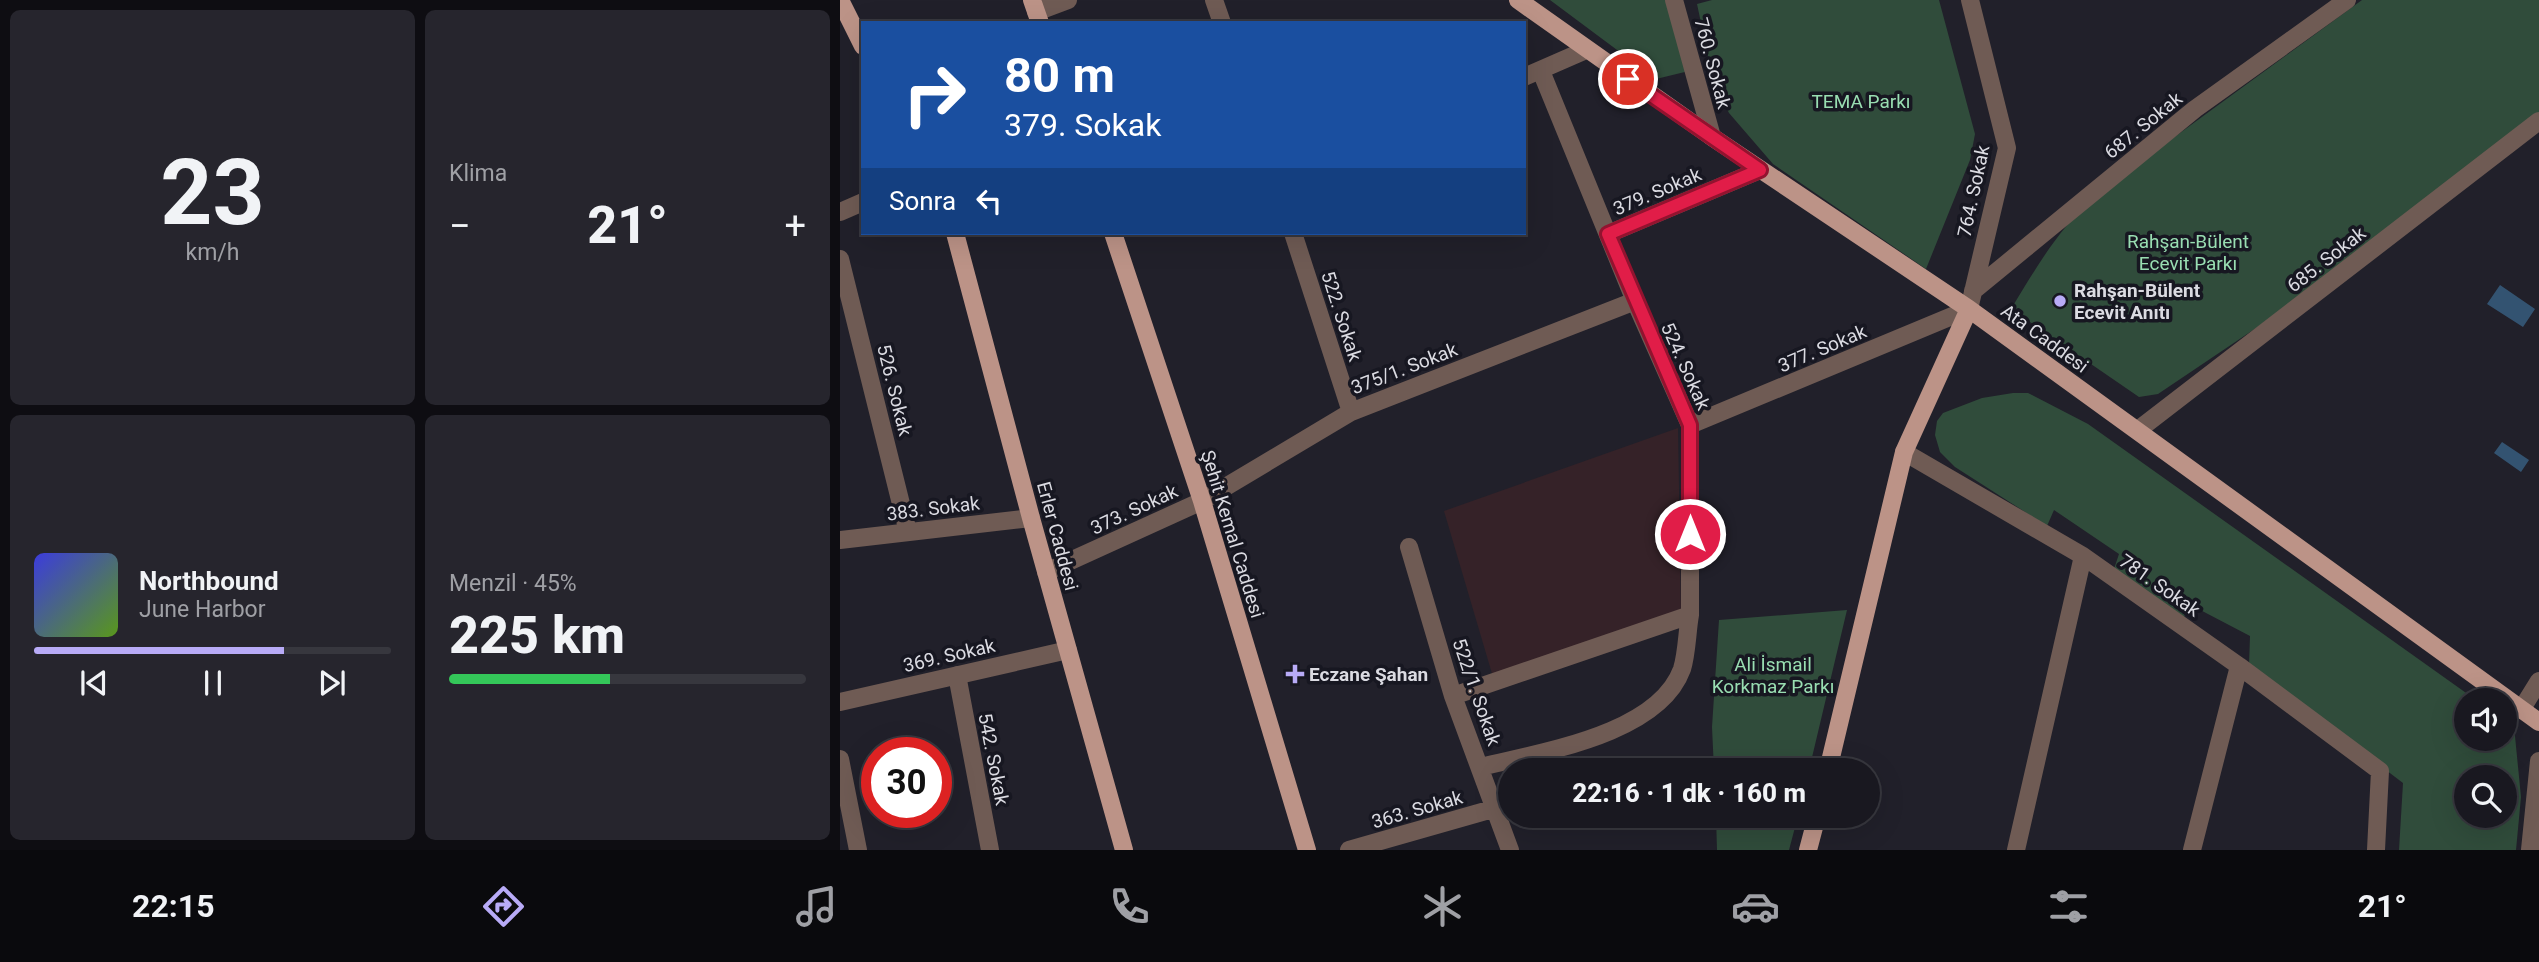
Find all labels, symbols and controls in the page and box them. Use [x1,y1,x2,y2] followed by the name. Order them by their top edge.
[1689,15,1736,112] street label: 760. Sokak
[1004,47,1115,104] text: 80 m
[889,49,980,140] icon: right
[1598,49,1658,109] pin
[1609,60,1647,98] icon: arrive
[2100,87,2187,164] street label: 687. Sokak
[1812,90,1911,113] park label: TEMA Parkı
[1004,106,1161,144] text: 379. Sokak
[160,140,265,246] text: 23
[1953,143,1995,239] street label: 764. Sokak
[449,160,507,187] text: Klima
[1610,162,1705,220] street label: 379. Sokak
[970,182,1008,220] icon: left
[889,186,956,216] text: Sonra
[587,195,668,256] text: 21°
[449,204,471,248] text: −
[784,204,806,248] text: +
[2282,221,2371,297] street label: 685. Sokak
[2127,230,2249,275] park label: Rahşan-Bülent Ecevit Parkı
[186,239,240,266] text: km/h
[1316,268,1367,365] street label: 522. Sokak
[2074,279,2201,324] place label: Rahşan-Bülent Ecevit Anıtı
[2052,293,2068,309] marker: Rahşan-Bülent Ecevit Anıtı
[1997,299,2093,378] street label: Ata Caddesi
[1656,319,1715,414] street label: 524. Sokak
[1775,319,1870,377] street label: 377. Sokak
[1348,338,1461,399] street label: 375/1. Sokak
[872,342,917,439] street label: 526. Sokak
[1196,448,1269,621] street label: Şehit Kemal Caddesi
[1032,479,1083,593] street label: Erler Caddesi
[1087,479,1182,540] street label: 373. Sokak
[885,491,981,526] street label: 383. Sokak
[1653,497,1727,571] position arrow
[2115,549,2205,622] street label: 781. Sokak
[139,566,279,596] text: Northbound
[449,570,577,597] text: Menzil · 45%
[139,596,266,623] text: June Harbor
[449,605,625,666] text: 225 km
[901,634,998,677] street label: 369. Sokak
[1447,635,1506,749] street label: 522/1. Sokak
[1712,653,1834,698] park label: Ali İsmail Korkmaz Parkı
[1309,663,1428,686] place label: Eczane Şahan
[75,664,113,702] icon: previous
[194,664,232,702] icon: pause
[313,664,351,702] icon: next
[1287,666,1303,682] marker: Eczane Şahan
[2454,688,2517,828] map controls
[2454,688,2517,751] button: sound
[973,711,1014,808] street label: 542. Sokak
[861,737,952,828] speed limit sign: 30
[2454,765,2517,828] button: search
[1572,778,1806,808] text: 22:16 · 1 dk · 160 m
[1369,785,1466,833] street label: 363. Sokak
[479,882,528,931] icon: directions
[792,882,841,931] icon: music
[1105,882,1154,931] icon: phone
[1418,882,1467,931] icon: climate
[1731,882,1780,931] icon: car
[2044,882,2093,931] icon: filters
[132,887,215,925] text: 22:15
[2358,887,2407,925] text: 21°

